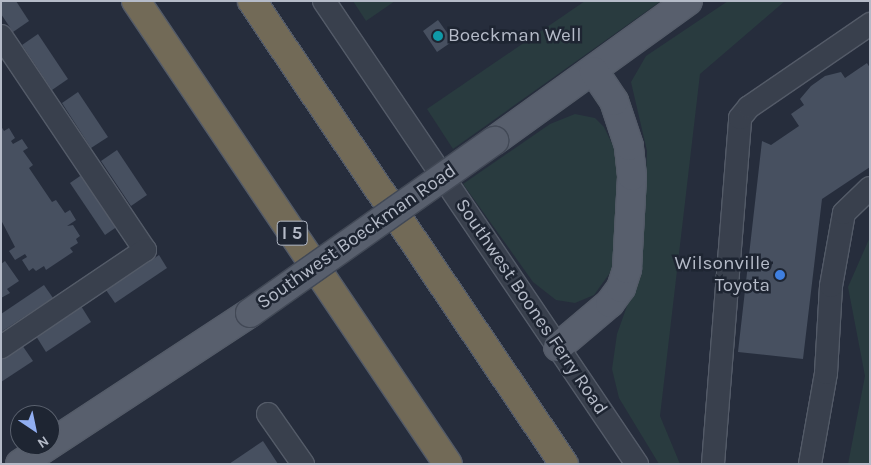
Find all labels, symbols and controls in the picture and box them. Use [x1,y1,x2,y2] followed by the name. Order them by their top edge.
[448,25,581,47] place label: Boeckman Well
[432,30,444,42] marker: Boeckman Well
[253,160,461,314] street label: Southwest Boeckman Road
[450,195,612,419] street label: Southwest Boones Ferry Road
[276,218,308,248] road number: I 5
[675,253,770,297] place label: Wilsonville Toyota
[774,269,786,281] marker: Wilsonville Toyota
[10,405,60,455] north arrow
[34,432,52,452] text: N

